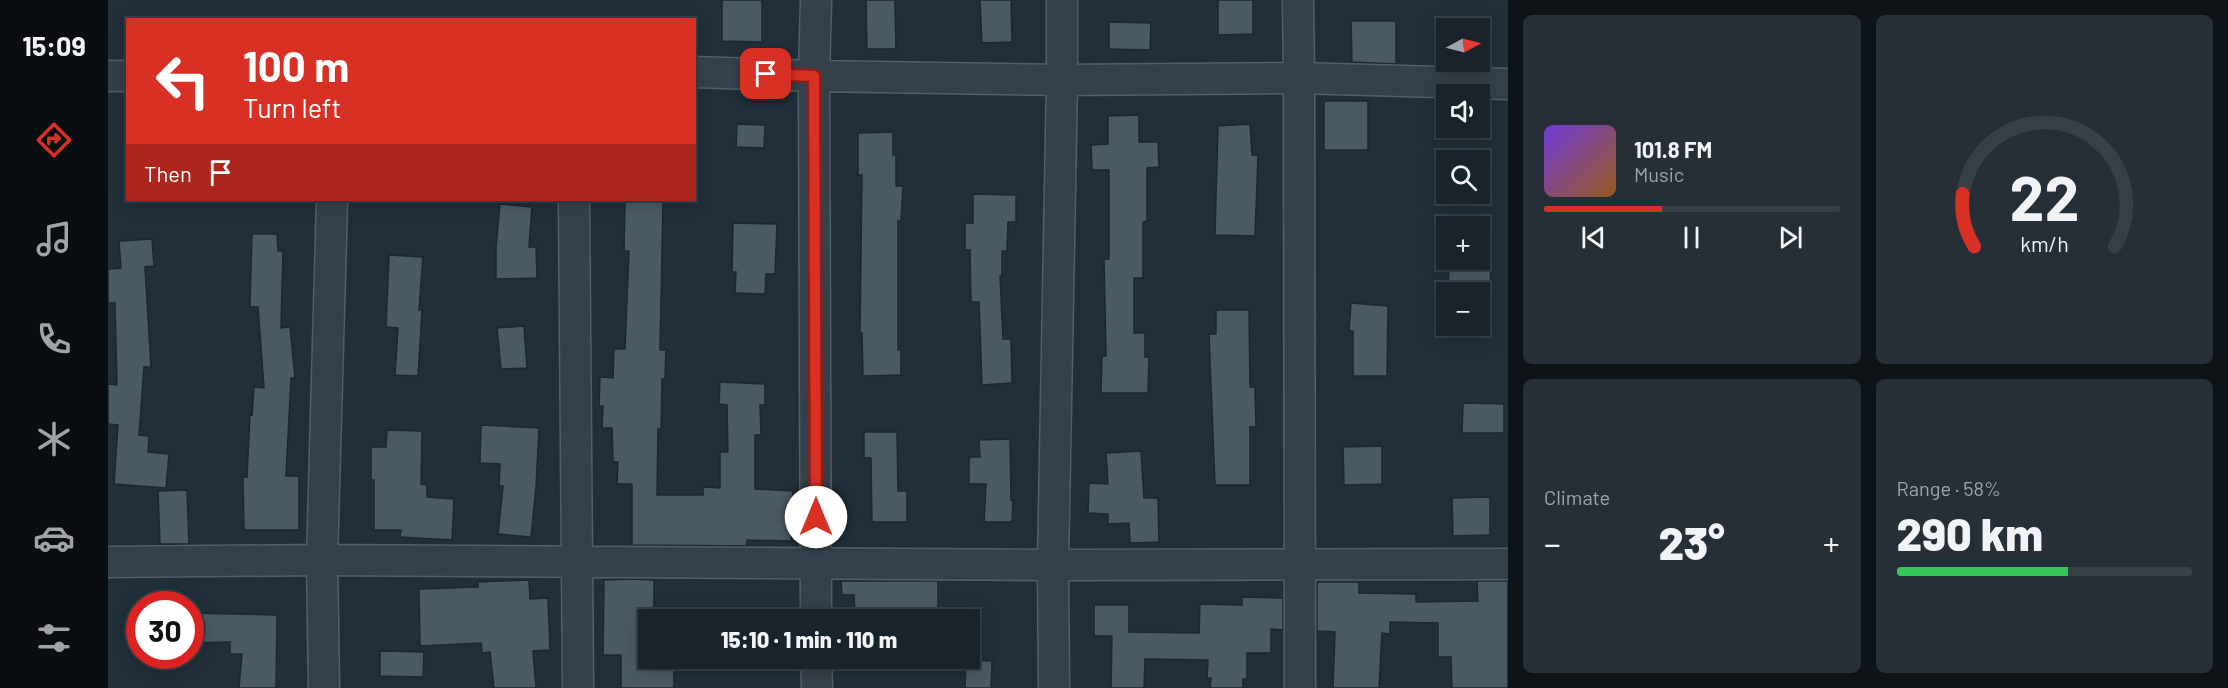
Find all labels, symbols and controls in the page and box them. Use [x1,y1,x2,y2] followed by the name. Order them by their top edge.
[1436,18,1490,72] north arrow
[1436,18,1490,336] map controls
[22,29,86,61] text: 15:09
[243,40,349,90] text: 100 m
[144,42,222,120] icon: left
[740,48,791,99] pin
[749,57,782,90] icon: arrive
[1436,84,1490,138] button: sound
[243,91,341,123] text: Turn left
[33,119,75,161] icon: directions
[1634,136,1712,162] text: 101.8 FM
[1436,150,1490,204] button: search
[204,156,237,189] icon: arrive
[2009,159,2079,233] text: 22
[144,160,192,186] text: Then
[1634,162,1684,186] text: Music
[1436,216,1490,270] button: +
[33,218,75,260] icon: music
[1577,221,1610,254] icon: previous
[1675,221,1708,254] icon: pause
[1774,221,1807,254] icon: next
[2020,231,2069,256] text: km/h
[1436,282,1490,336] button: −
[33,318,75,360] icon: phone
[33,418,75,460] icon: climate
[1897,476,2001,500] text: Range · 58%
[784,485,848,549] position arrow
[1544,485,1610,509] text: Climate
[1897,506,2043,560] text: 290 km
[1659,515,1725,569] text: 23°
[33,517,75,559] icon: car
[1544,523,1561,563] text: −
[1823,523,1839,563] text: +
[126,591,204,669] speed limit sign: 30
[33,617,75,659] icon: filters
[721,626,897,652] text: 15:10 · 1 min · 110 m

